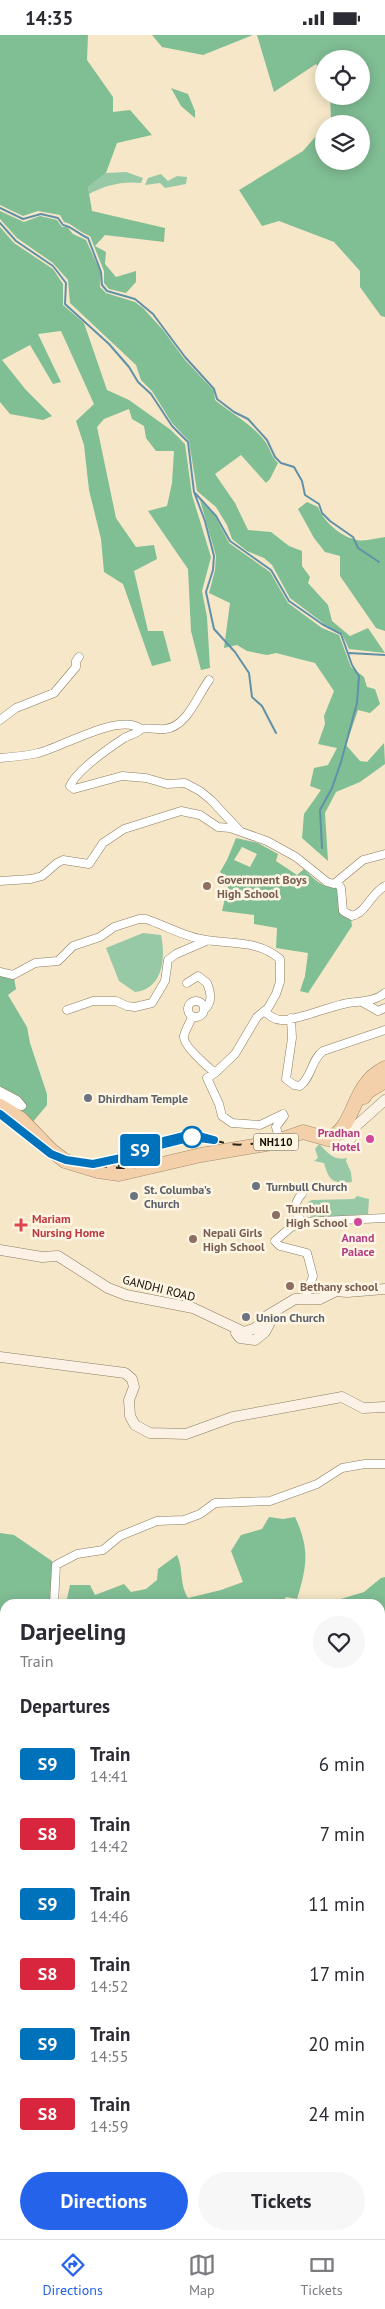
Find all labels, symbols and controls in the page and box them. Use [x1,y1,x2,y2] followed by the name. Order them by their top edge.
[25,6,73,30] text: 14:35
[315,50,370,170] map controls
[315,50,370,105] button: locate
[315,115,370,170] button: layers
[217,872,307,901] place label: Government Boys High School
[201,880,213,892] marker: Government Boys High School
[98,1091,188,1106] place label: Dhirdham Temple
[82,1092,94,1104] marker: Dhirdham Temple
[318,1125,360,1154] place label: Pradhan Hotel
[181,1126,203,1148] unlabelled marker
[254,1133,298,1151] road number: NH110
[364,1133,376,1145] marker: Pradhan Hotel
[118,1134,162,1166] line badge: S9
[130,1138,150,1161] text: S9
[266,1179,347,1194] place label: Turnbull Church
[250,1180,262,1192] marker: Turnbull Church
[144,1182,211,1211] place label: St. Columba's Church
[128,1190,140,1202] marker: St. Columba's Church
[286,1201,348,1230] place label: Turnbull High School
[270,1209,282,1221] marker: Turnbull High School
[32,1211,105,1240] place label: Mariam Nursing Home
[352,1216,364,1228] marker: Anand Palace
[14,1218,28,1232] marker: Mariam Nursing Home
[203,1225,265,1254] place label: Nepali Girls High School
[341,1230,375,1259] place label: Anand Palace
[187,1233,199,1245] marker: Nepali Girls High School
[121,1272,197,1304] street label: GANDHI ROAD
[300,1279,378,1294] place label: Bethany school
[284,1280,296,1292] marker: Bethany school
[256,1310,325,1325] place label: Union Church
[240,1311,252,1323] marker: Union Church
[20,1616,126,1647] text: Darjeeling
[313,1616,365,1668] button: heart
[20,1651,54,1671] text: Train
[20,1694,110,1718] text: Departures
[90,1742,130,1766] text: Train
[38,1752,57,1775] text: S9
[319,1752,365,1776] text: 6 min
[90,1766,128,1786] text: 14:41
[90,1812,130,1836] text: Train
[38,1822,57,1845] text: S8
[320,1822,365,1846] text: 7 min
[90,1836,128,1856] text: 14:42
[90,1882,130,1906] text: Train
[38,1892,57,1915] text: S9
[308,1892,365,1916] text: 11 min
[90,1906,128,1926] text: 14:46
[90,1952,130,1976] text: Train
[38,1962,57,1985] text: S8
[309,1962,365,1986] text: 17 min
[90,1976,128,1996] text: 14:52
[90,2022,130,2046] text: Train
[38,2032,57,2055] text: S9
[308,2032,365,2056] text: 20 min
[90,2046,128,2066] text: 14:55
[90,2092,130,2116] text: Train
[38,2102,57,2125] text: S8
[308,2102,365,2126] text: 24 min
[90,2116,128,2136] text: 14:59
[20,2172,188,2230] button: Directions
[198,2172,365,2230] button: Tickets
[42,2251,103,2299] tab: Directions
[188,2251,216,2299] tab: Map
[300,2251,343,2299] tab: Tickets

